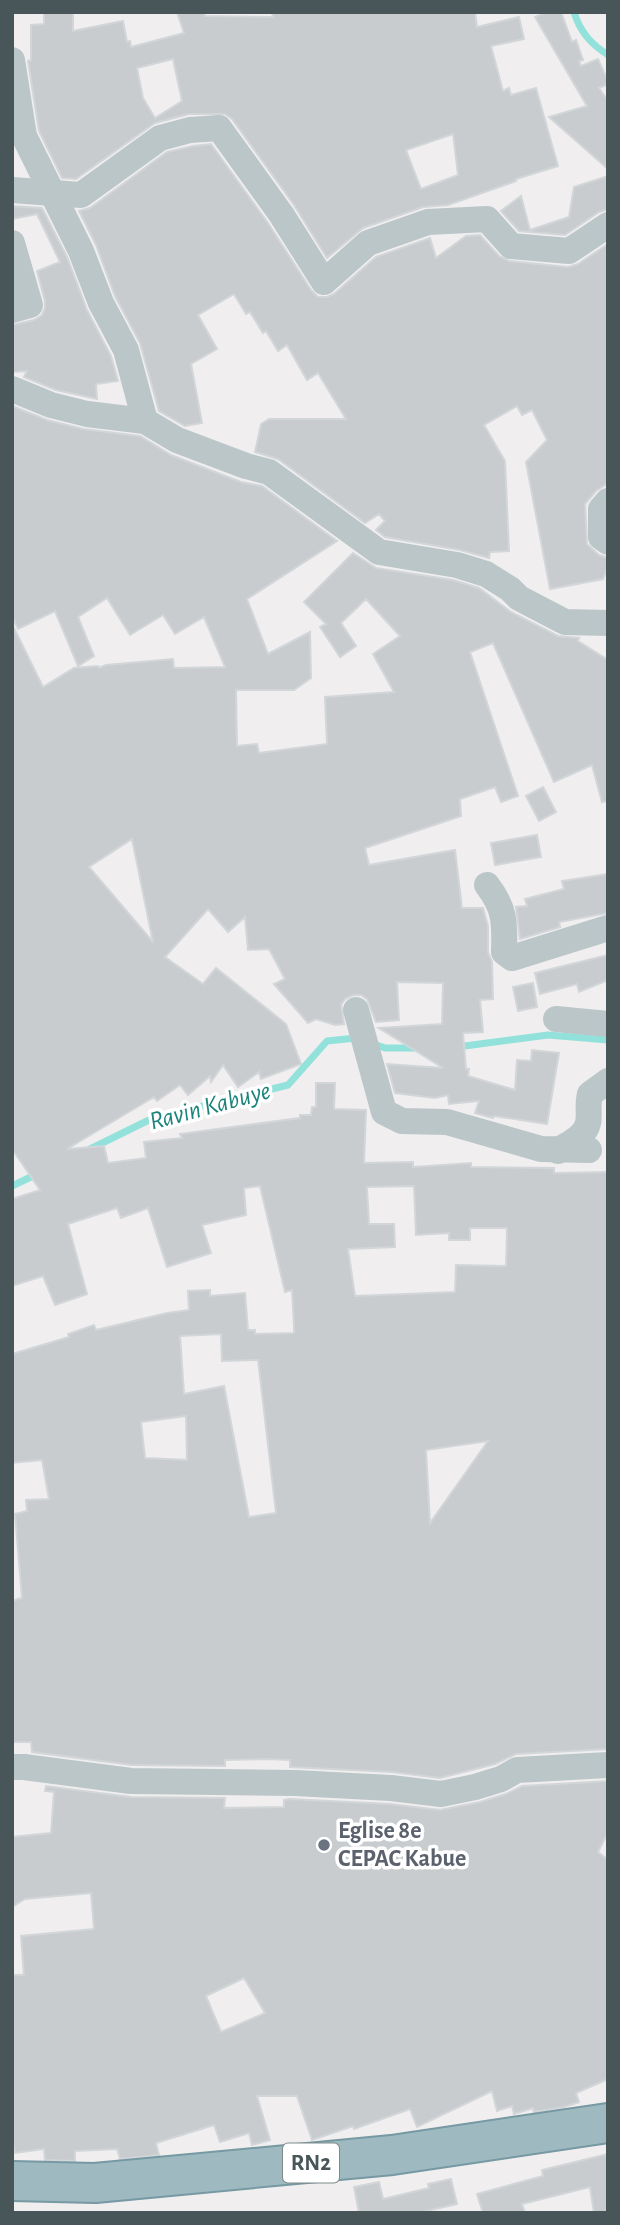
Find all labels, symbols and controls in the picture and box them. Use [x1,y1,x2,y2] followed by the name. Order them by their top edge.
[147,1077,274,1135] water label: Ravin Kabuye
[338,1819,466,1871] place label: Eglise 8e CEPAC Kabue
[316,1837,332,1853] marker: Eglise 8e CEPAC Kabue
[283,2144,339,2182] road number: RN2

